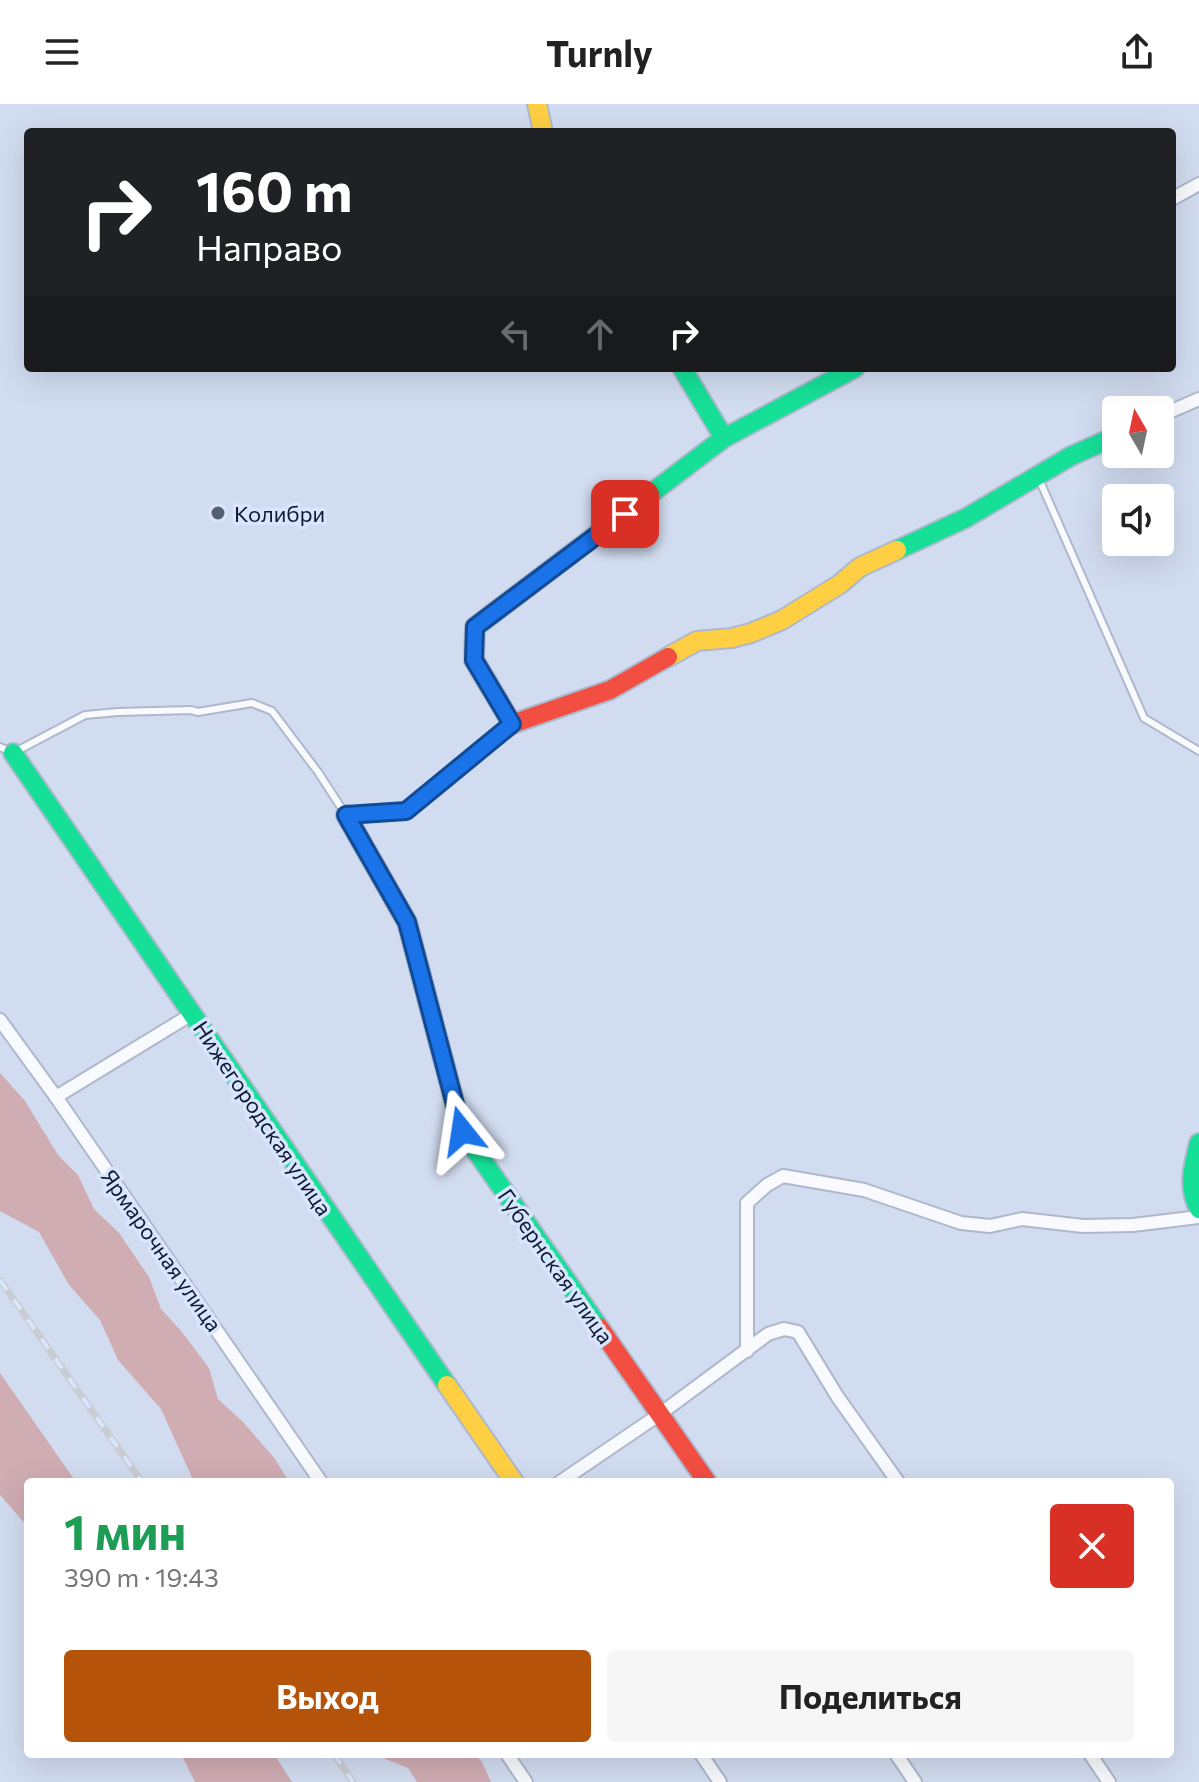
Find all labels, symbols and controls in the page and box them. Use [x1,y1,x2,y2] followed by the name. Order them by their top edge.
[40,30,84,74] icon: menu
[546,30,653,74] text: Turnly
[1115,30,1159,74] icon: share
[196,155,353,224] text: 160 m
[64,160,168,264] icon: right
[196,224,342,268] text: Направо
[494,312,538,356] icon: left
[578,312,622,356] icon: ahead
[662,312,706,356] icon: right
[1102,396,1174,468] north arrow
[1102,396,1174,556] map controls
[591,480,659,548] pin
[1102,484,1174,556] button: sound
[603,492,647,536] icon: arrive
[234,500,325,527] place label: Колибри
[209,504,227,522] marker: Колибри
[188,1016,338,1220] street label: Нижегородская улица
[420,1089,504,1173] position arrow
[96,1164,228,1336] street label: Ярмарочная улица
[493,1183,619,1349] street label: Губернская улица
[64,1501,186,1560] text: 1 мин
[1050,1504,1134,1588] button: close
[64,1561,219,1592] text: 390 m · 19:43
[64,1650,591,1742] button: Выход
[607,1650,1134,1742] button: Поделиться

